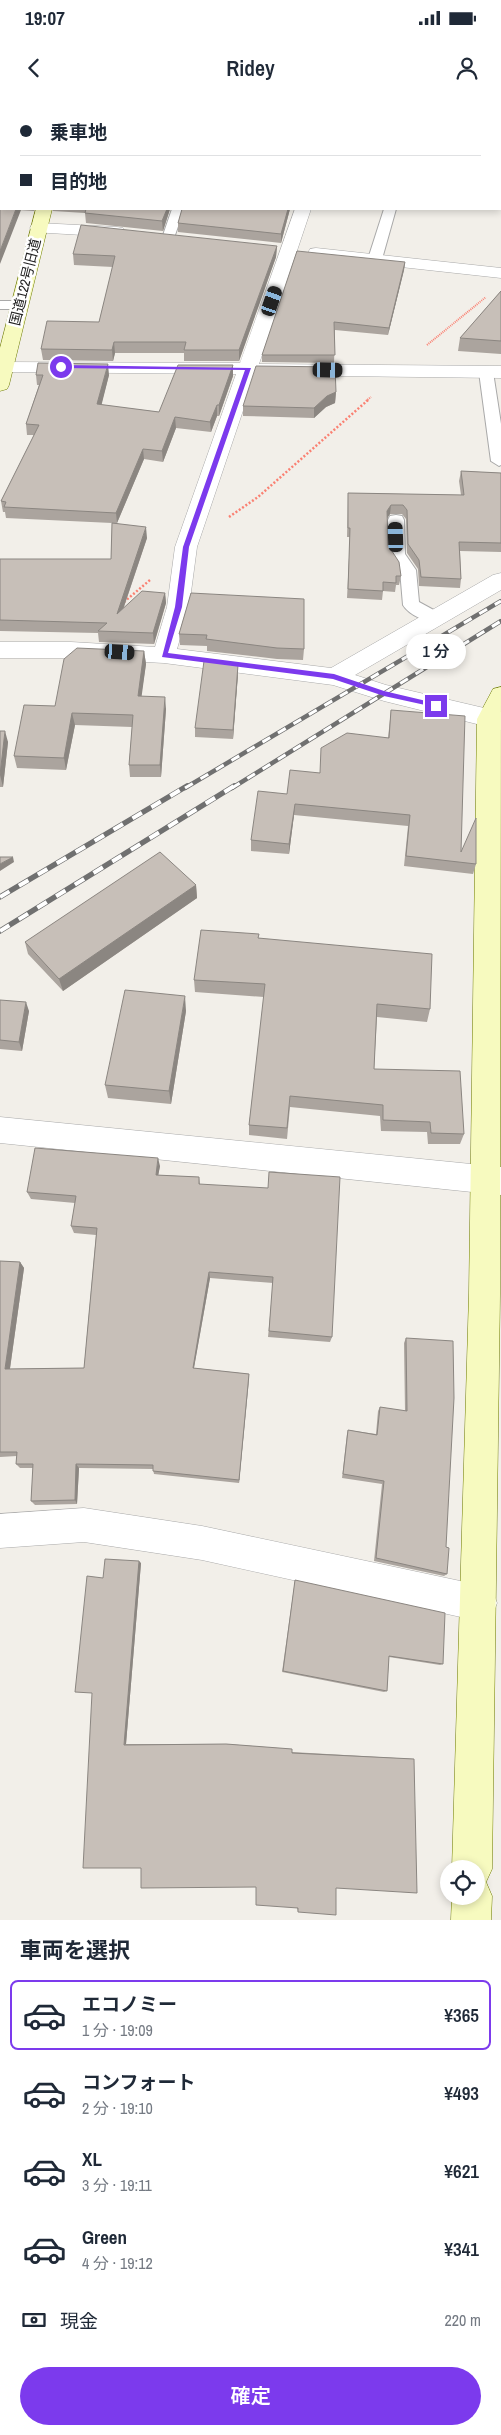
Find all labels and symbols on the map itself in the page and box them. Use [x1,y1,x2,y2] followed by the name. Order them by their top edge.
[5,237,45,327] street label: 国道122号旧道
[260,284,283,318] car
[50,356,72,378] route start
[312,362,343,378] car
[387,522,404,552] car
[406,634,466,668] callout: 1 分
[104,643,135,661] car
[425,695,447,717] route end

